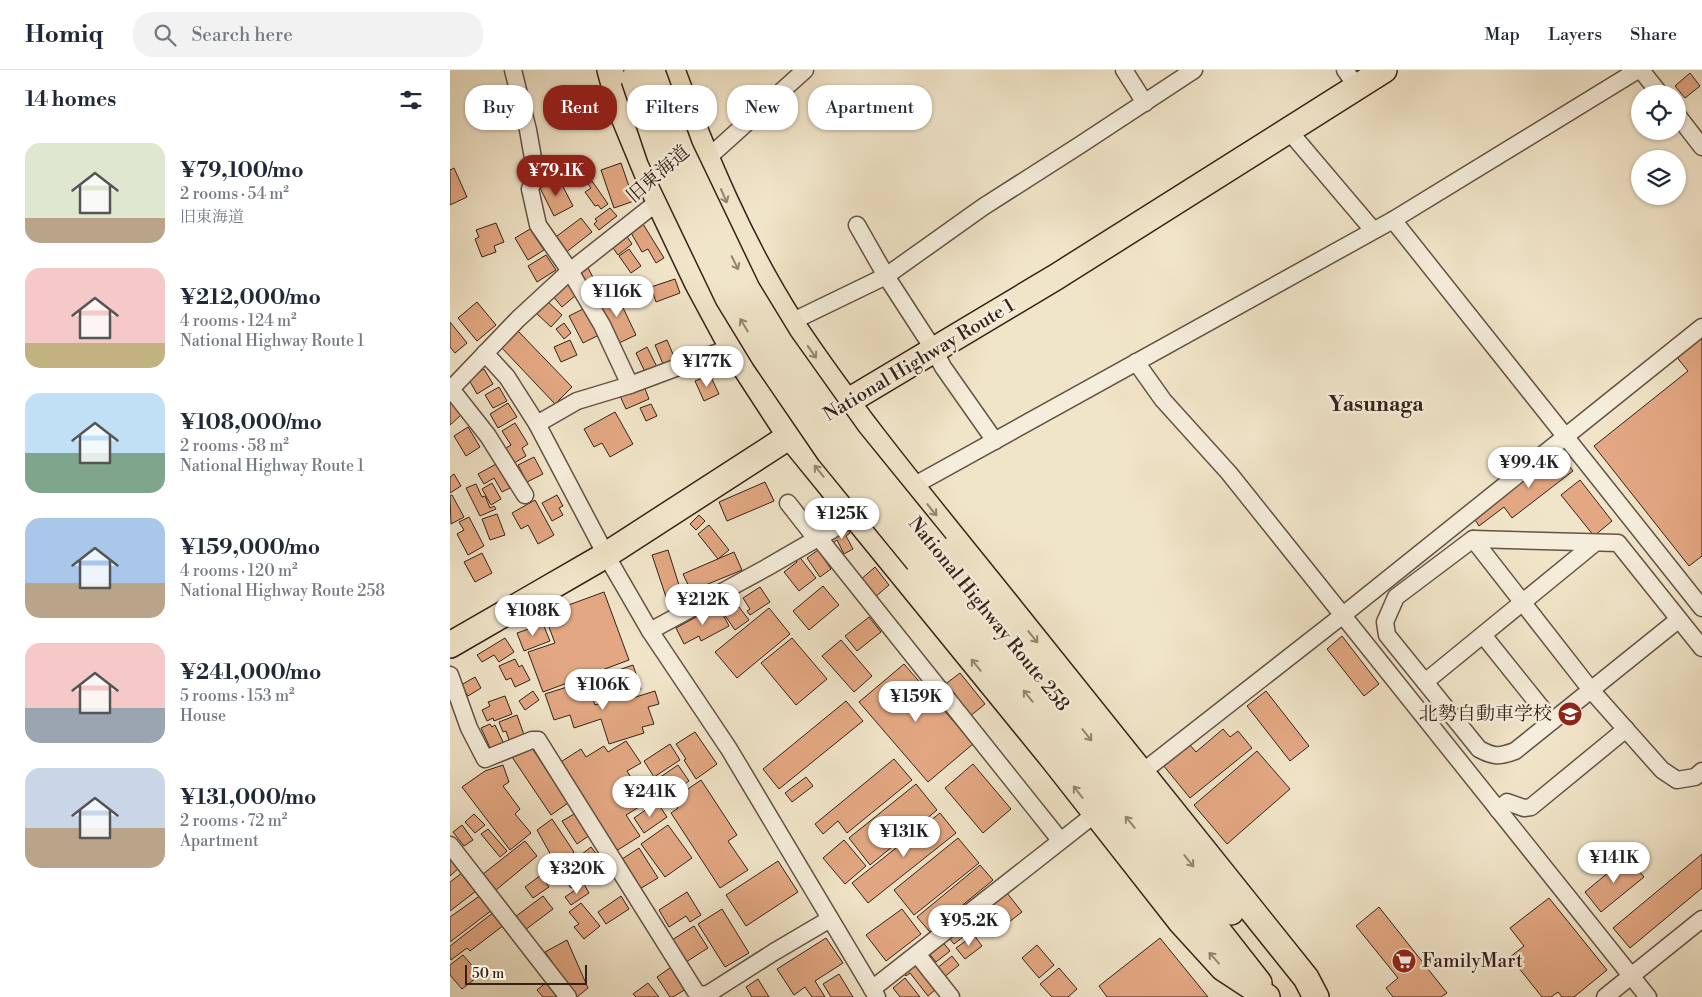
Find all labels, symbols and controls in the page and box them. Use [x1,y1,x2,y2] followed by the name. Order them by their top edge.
[133,12,483,57] search box
[25,20,103,50] text: Homiq
[151,21,179,49] icon: search
[191,23,293,47] text: Search here
[1485,23,1520,46] text: Map
[1548,23,1602,46] text: Layers
[1630,23,1677,46] text: Share
[465,85,533,130] chip: Buy
[543,85,617,130] chip: Rent
[627,85,717,130] chip: Filters
[727,85,798,130] chip: New
[808,85,932,130] chip: Apartment
[1631,85,1686,205] map controls
[1631,85,1686,140] button: locate
[397,86,425,114] icon: filters
[25,87,116,113] text: 14 homes
[621,140,695,208] street label: 旧東海道
[1631,150,1686,205] button: layers
[515,154,597,197] pin: ¥79.1K
[180,158,304,184] text: ¥79,100/mo
[528,161,584,181] text: ¥79.1K
[65,163,125,223] icon: home
[180,184,289,204] text: 2 rooms · 54 m²
[720,188,730,203] one-way arrow
[180,207,244,227] text: 旧東海道
[731,255,740,270] one-way arrow
[582,276,652,318] pin: ¥116K
[592,282,642,302] text: ¥116K
[180,285,321,311] text: ¥212,000/mo
[65,288,125,348] icon: home
[819,293,1019,427] street label: National Highway Route 1
[180,311,297,331] text: 4 rooms · 124 m²
[738,318,749,332] one-way arrow
[180,331,364,351] text: National Highway Route 1
[807,345,817,359] one-way arrow
[672,346,742,388] pin: ¥177K
[682,352,732,372] text: ¥177K
[1328,392,1424,418] district label: Yasunaga
[180,410,322,436] text: ¥108,000/mo
[65,413,125,473] icon: home
[180,436,289,456] text: 2 rooms · 58 m²
[1488,446,1570,489] pin: ¥99.4K
[1499,453,1559,473] text: ¥99.4K
[180,456,364,476] text: National Highway Route 1
[813,465,824,478] one-way arrow
[807,498,877,540] pin: ¥125K
[926,503,937,516] one-way arrow
[815,504,869,524] text: ¥125K
[903,512,1075,716] street label: National Highway Route 258
[180,535,320,561] text: ¥159,000/mo
[65,538,125,598] icon: home
[180,561,298,581] text: 4 rooms · 120 m²
[180,581,385,601] text: National Highway Route 258
[668,584,738,626] pin: ¥212K
[676,590,730,610] text: ¥212K
[498,594,568,637] pin: ¥108K
[506,601,560,621] text: ¥108K
[1027,630,1038,643] one-way arrow
[971,659,982,672] one-way arrow
[180,660,321,686] text: ¥241,000/mo
[65,663,125,723] icon: home
[568,668,638,711] pin: ¥106K
[576,675,630,695] text: ¥106K
[881,680,951,723] pin: ¥159K
[180,686,295,706] text: 5 rooms · 153 m²
[890,687,942,707] text: ¥159K
[1022,689,1033,702] one-way arrow
[1557,701,1583,727] school or university icon: 北勢自動車学校
[1419,702,1552,726] place label: 北勢自動車学校
[180,706,226,726] text: House
[1082,728,1093,741] one-way arrow
[615,776,685,818] pin: ¥241K
[623,782,677,802] text: ¥241K
[180,785,316,811] text: ¥131,000/mo
[1073,785,1084,798] one-way arrow
[65,788,125,848] icon: home
[180,811,287,831] text: 2 rooms · 72 m²
[1125,815,1136,828] one-way arrow
[869,816,939,858] pin: ¥131K
[879,822,929,842] text: ¥131K
[180,831,259,851] text: Apartment
[1579,842,1649,884] pin: ¥141K
[1589,848,1639,868] text: ¥141K
[542,852,612,895] pin: ¥320K
[1184,855,1195,868] one-way arrow
[549,859,605,879] text: ¥320K
[928,904,1010,947] pin: ¥95.2K
[939,911,999,931] text: ¥95.2K
[1391,948,1417,974] supermarket icon: FamilyMart
[1422,949,1523,973] place label: FamilyMart
[1208,952,1220,965] one-way arrow
[465,962,588,985] scale bar
[472,965,504,983] text: 50 m

